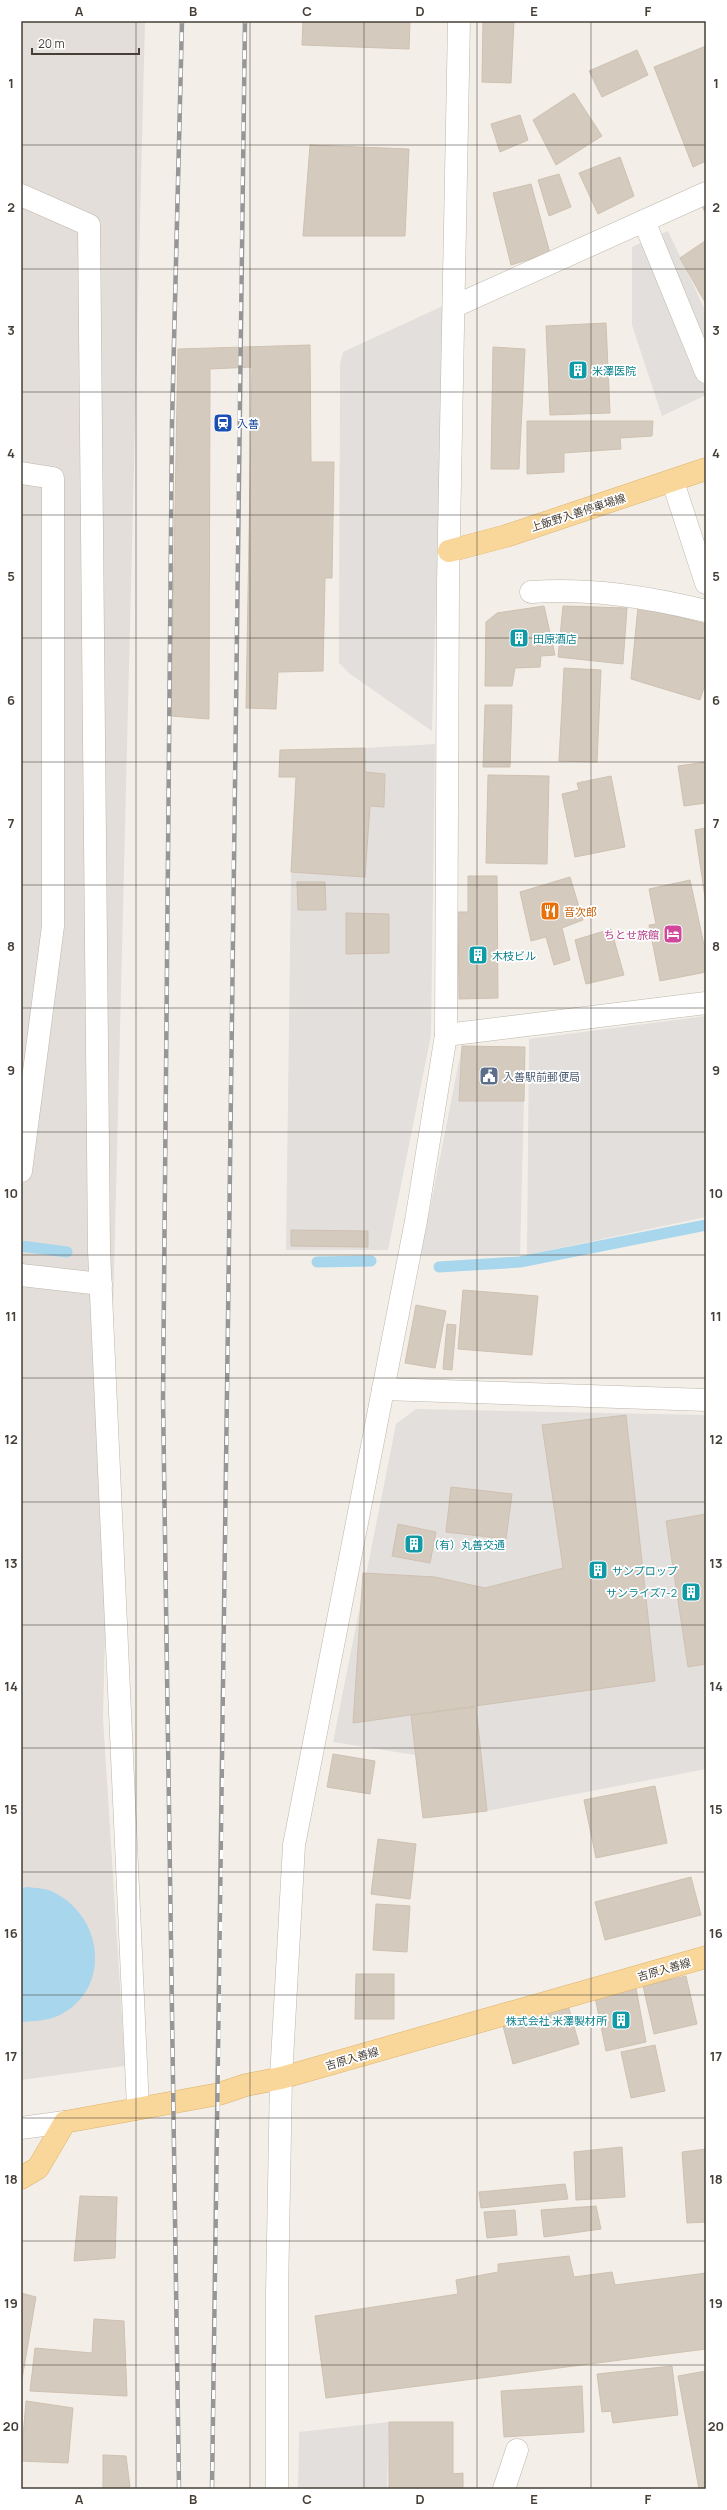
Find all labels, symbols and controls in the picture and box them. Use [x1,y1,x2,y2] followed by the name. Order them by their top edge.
[75,2,84,20] text: A
[189,2,197,20] text: B
[302,2,312,20] text: C
[415,2,425,20] text: D
[530,2,538,20] text: E
[645,2,652,20] text: F
[32,30,139,56] scale bar
[38,35,65,52] text: 20 m
[8,74,14,92] text: 1
[713,74,719,92] text: 1
[7,198,15,216] text: 2
[712,198,720,216] text: 2
[7,321,15,339] text: 3
[712,321,720,339] text: 3
[567,359,589,381] building icon: 米澤医院
[592,363,636,378] place label: 米澤医院
[212,412,234,434] station icon: 入善
[237,416,259,431] place label: 入善
[7,444,15,462] text: 4
[712,444,720,462] text: 4
[529,490,627,534] street label: 上飯野入善停車場線
[7,567,15,585] text: 5
[712,567,720,585] text: 5
[508,627,530,649] building icon: 田原酒店
[533,631,577,646] place label: 田原酒店
[7,691,15,709] text: 6
[712,691,720,709] text: 6
[8,814,15,832] text: 7
[713,814,720,832] text: 7
[539,900,561,922] restaurant icon: 音次郎
[564,904,597,919] place label: 音次郎
[662,923,684,945] hotel icon: ちとせ旅館
[604,927,659,942] place label: ちとせ旅館
[7,937,15,955] text: 8
[712,937,720,955] text: 8
[467,944,489,966] building icon: 木枝ビル
[492,948,536,963] place label: 木枝ビル
[7,1061,15,1079] text: 9
[712,1061,720,1079] text: 9
[478,1065,500,1087] public building icon: 入善駅前郵便局
[503,1069,580,1084] place label: 入善駅前郵便局
[4,1184,18,1202] text: 10
[709,1184,723,1202] text: 10
[5,1307,17,1325] text: 11
[710,1307,722,1325] text: 11
[4,1430,18,1448] text: 12
[709,1430,723,1448] text: 12
[403,1533,425,1555] building icon: （有）丸善交通
[428,1537,505,1552] place label: （有）丸善交通
[4,1554,18,1572] text: 13
[709,1554,723,1572] text: 13
[587,1559,609,1581] building icon: サンプロップ
[612,1563,678,1578] place label: サンプロップ
[680,1581,702,1603] building icon: サンライズ7-2
[606,1585,677,1600] place label: サンライズ7-2
[4,1677,18,1695] text: 14
[709,1677,723,1695] text: 14
[4,1800,18,1818] text: 15
[709,1800,723,1818] text: 15
[4,1924,18,1942] text: 16
[709,1924,723,1942] text: 16
[635,1954,693,1984] street label: 吉原入善線
[610,2009,632,2031] building icon: 株式会社 米澤製材所
[506,2013,608,2028] place label: 株式会社 米澤製材所
[323,2043,381,2073] street label: 吉原入善線
[5,2047,17,2065] text: 17
[710,2047,722,2065] text: 17
[4,2170,18,2188] text: 18
[709,2170,723,2188] text: 18
[4,2294,18,2312] text: 19
[709,2294,723,2312] text: 19
[3,2417,19,2435] text: 20
[708,2417,724,2435] text: 20
[75,2490,84,2508] text: A
[189,2490,197,2508] text: B
[302,2490,312,2508] text: C
[415,2490,425,2508] text: D
[530,2490,538,2508] text: E
[645,2490,652,2508] text: F

